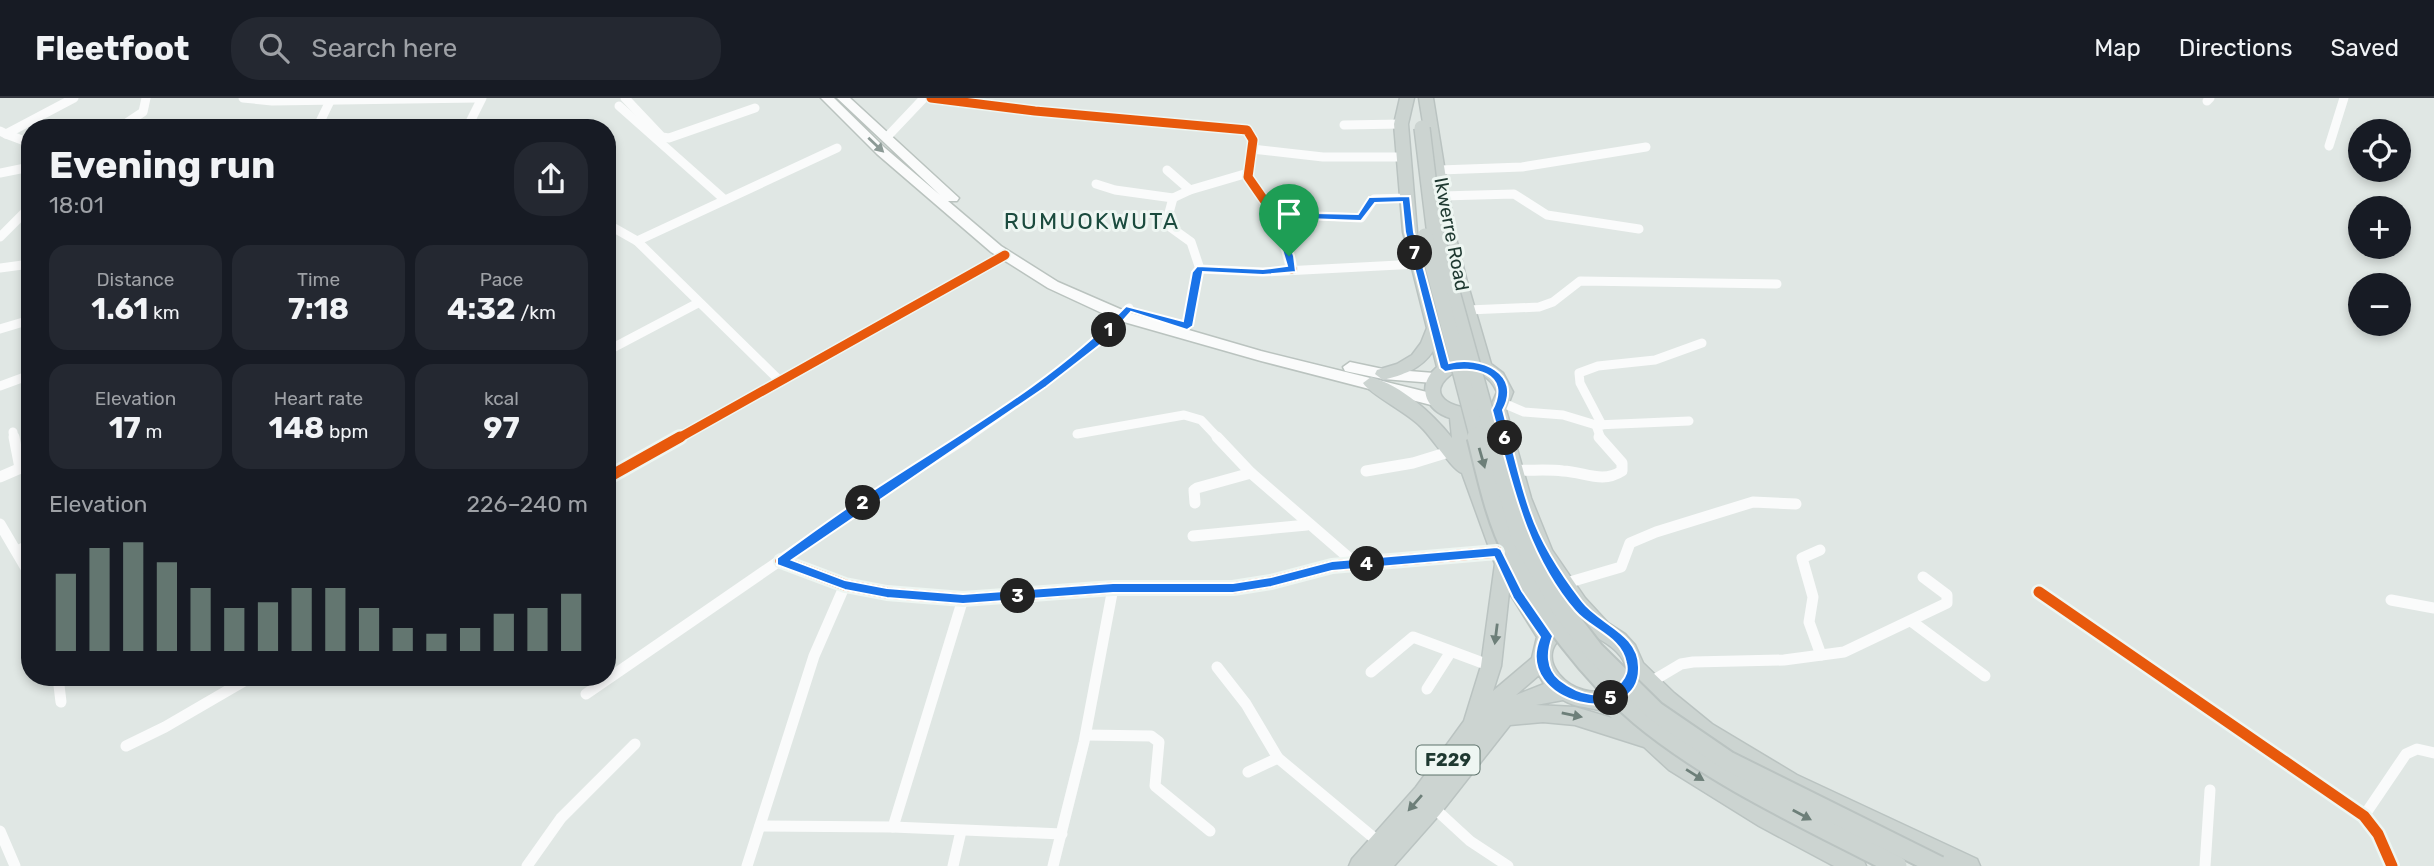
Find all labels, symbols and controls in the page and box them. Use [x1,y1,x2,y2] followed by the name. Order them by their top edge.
[231,17,721,80] search box
[35,29,189,68] text: Fleetfoot
[255,29,293,67] icon: search
[311,33,457,64] text: Search here
[2094,34,2141,62] text: Map
[2179,34,2292,62] text: Directions
[2330,34,2399,62] text: Saved
[2348,119,2411,336] map controls
[2348,119,2411,182] button: locate
[867,137,884,153] one-way arrow
[49,142,275,188] text: Evening run
[514,142,588,216] button: share
[1429,175,1474,293] street label: Ikwerre Road
[1259,184,1319,256] pin
[49,191,104,219] text: 18:01
[1270,195,1308,233] icon: arrive
[2348,196,2411,259] button: +
[1004,207,1180,235] district label: RUMUOKWUTA
[1398,236,1432,270] pin: 7
[1409,241,1420,264] text: 7
[97,268,174,291] text: Distance
[297,268,340,291] text: Time
[480,268,523,291] text: Pace
[2348,273,2411,336] button: −
[91,291,148,327] text: 1.61
[288,291,349,327] text: 7:18
[447,291,516,327] text: 4:32
[148,301,180,324] text: km
[516,301,556,324] text: /km
[1092,313,1126,348] pin: 1
[1104,318,1113,341] text: 1
[95,387,176,410] text: Elevation
[274,387,363,410] text: Heart rate
[484,387,519,410] text: kcal
[109,410,141,446] text: 17
[269,410,324,446] text: 148
[483,410,520,446] text: 97
[141,420,162,443] text: m
[324,420,368,443] text: bpm
[1488,420,1522,456] pin: 6
[1498,426,1511,449] text: 6
[1477,448,1487,469] one-way arrow
[846,486,880,520] pin: 2
[49,490,148,518] text: Elevation
[467,490,588,518] text: 226–240 m
[856,491,869,514] text: 2
[1350,546,1384,582] pin: 4
[1360,552,1373,575] text: 4
[1000,578,1036,614] pin: 3
[1011,584,1024,607] text: 3
[1490,623,1501,645] one-way arrow
[1594,680,1628,716] pin: 5
[1604,686,1617,709] text: 5
[1561,709,1583,720] one-way arrow
[1416,746,1480,774] road number: F229
[1686,769,1705,782] one-way arrow
[1408,793,1423,811] one-way arrow
[1792,808,1812,820] one-way arrow

